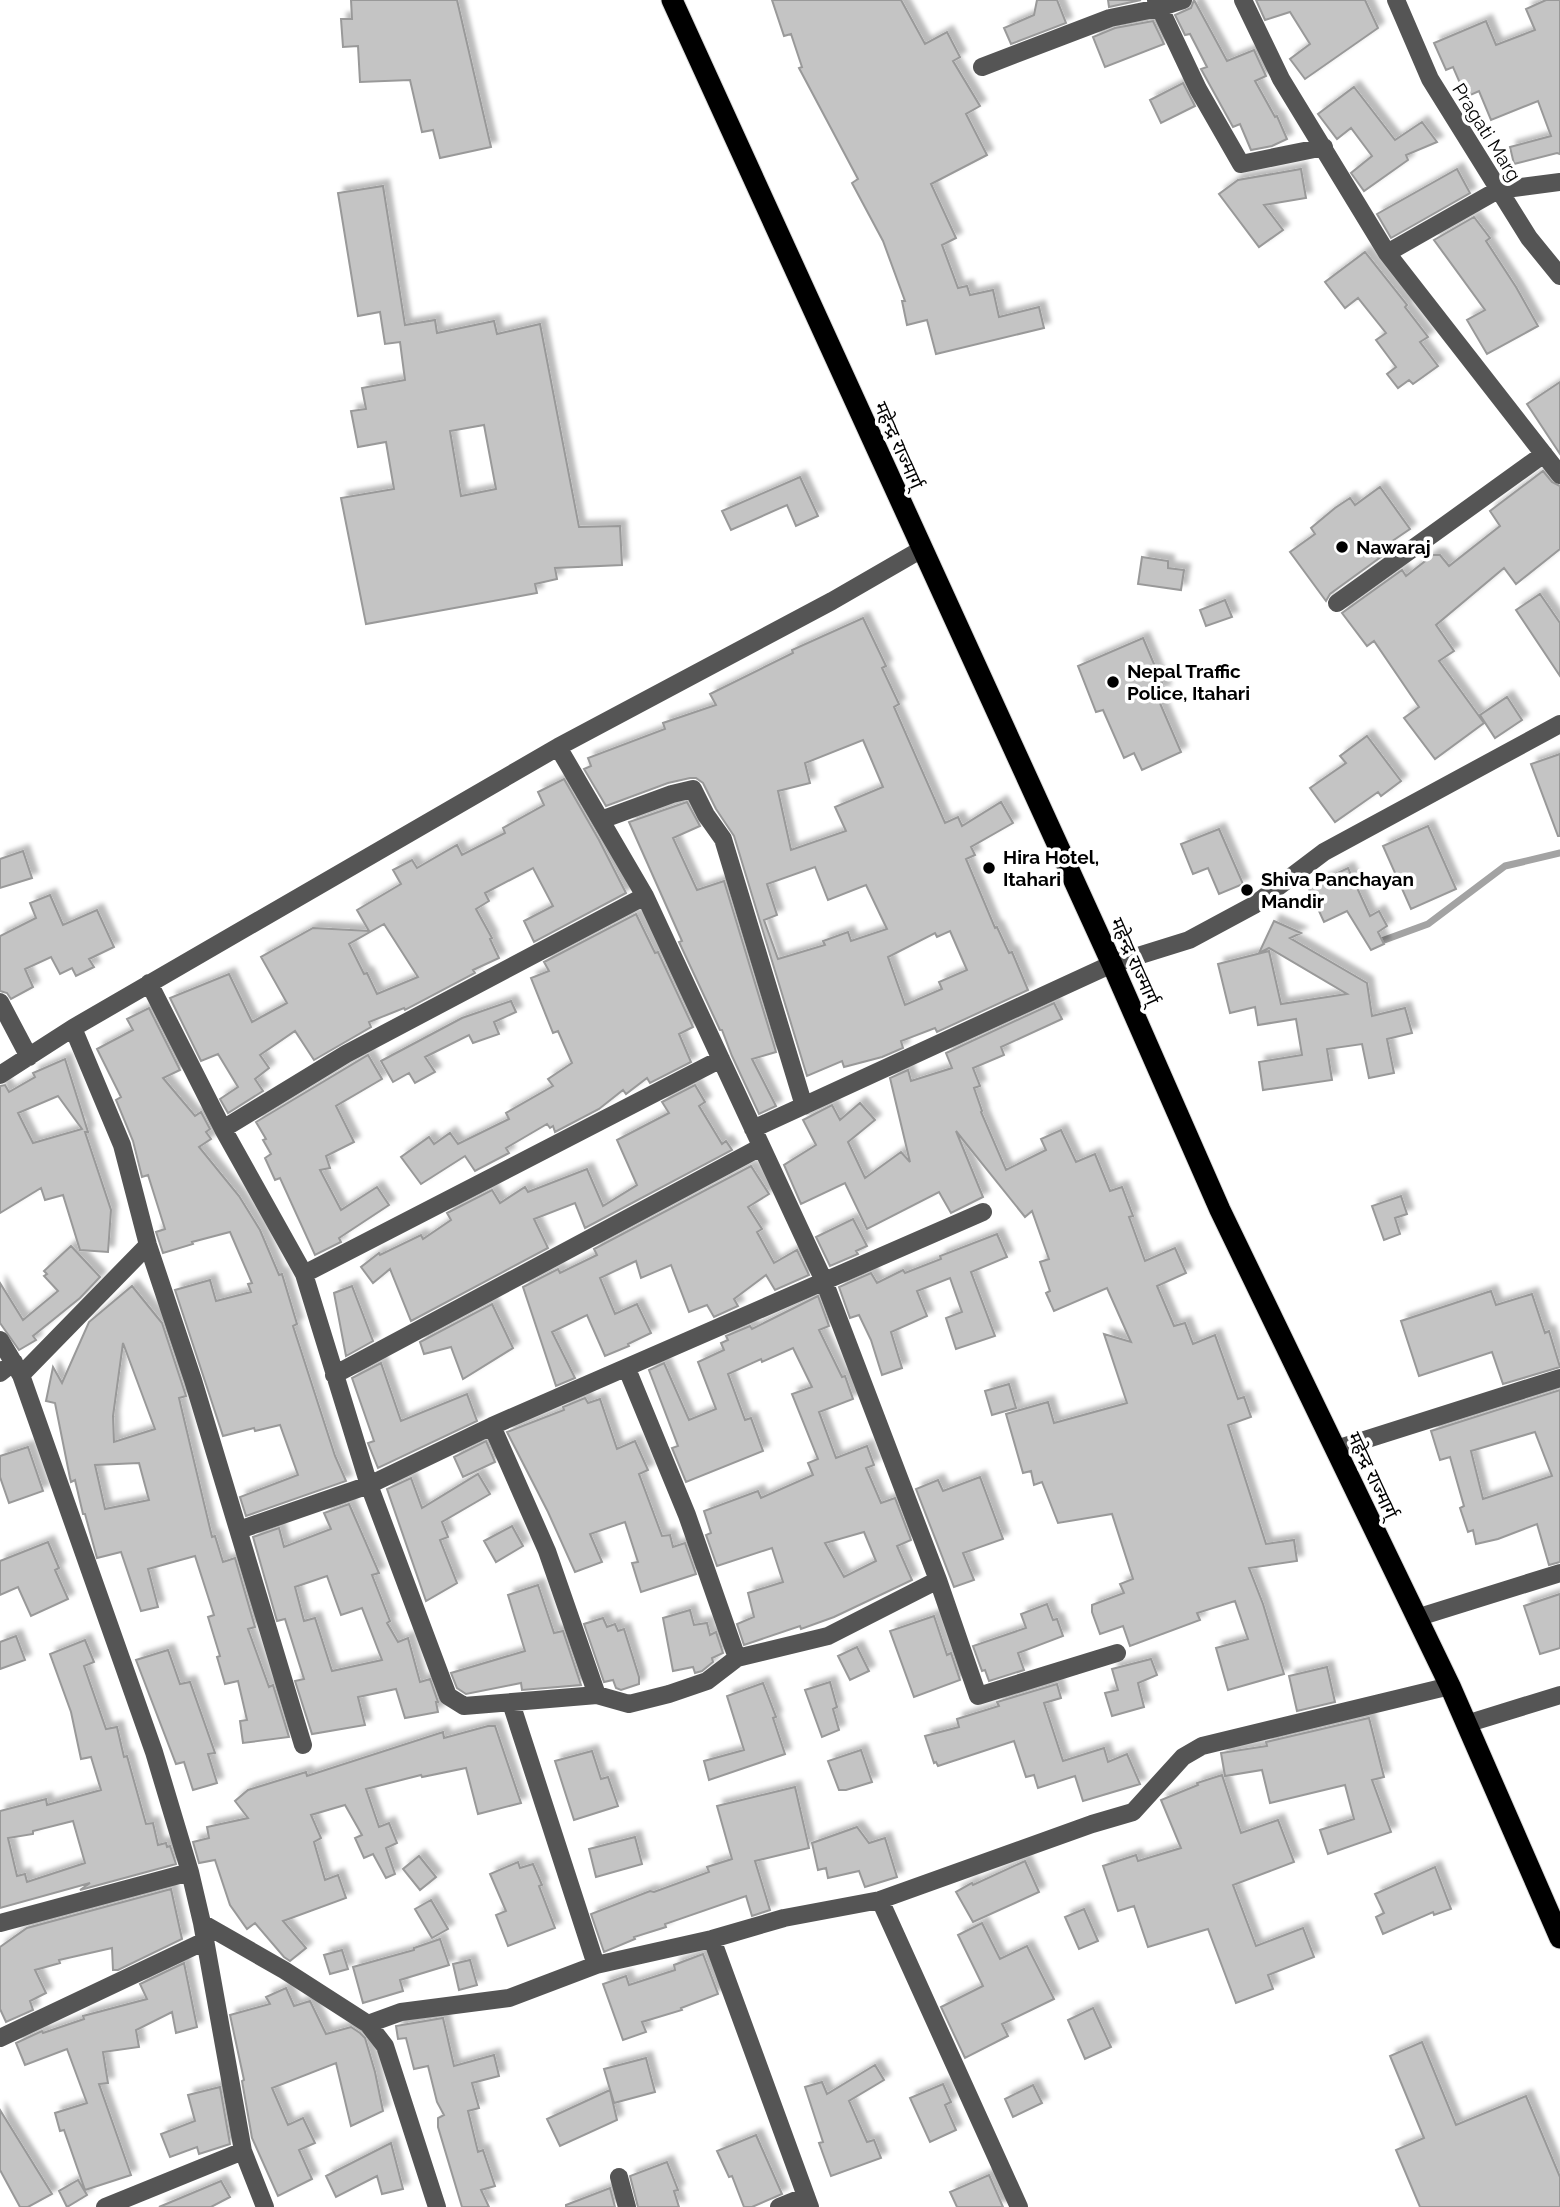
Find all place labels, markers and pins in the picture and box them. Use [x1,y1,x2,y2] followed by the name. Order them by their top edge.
[1356,536,1431,558] place label: Nawaraj
[1334,539,1350,555] marker: Nawaraj
[1127,660,1250,704] place label: Nepal Traffic Police, Itahari
[1105,674,1121,690] marker: Nepal Traffic Police, Itahari
[1003,846,1099,890] place label: Hira Hotel, Itahari
[981,860,997,876] marker: Hira Hotel, Itahari
[1261,868,1414,912] place label: Shiva Panchayan Mandir
[1239,882,1255,898] marker: Shiva Panchayan Mandir

